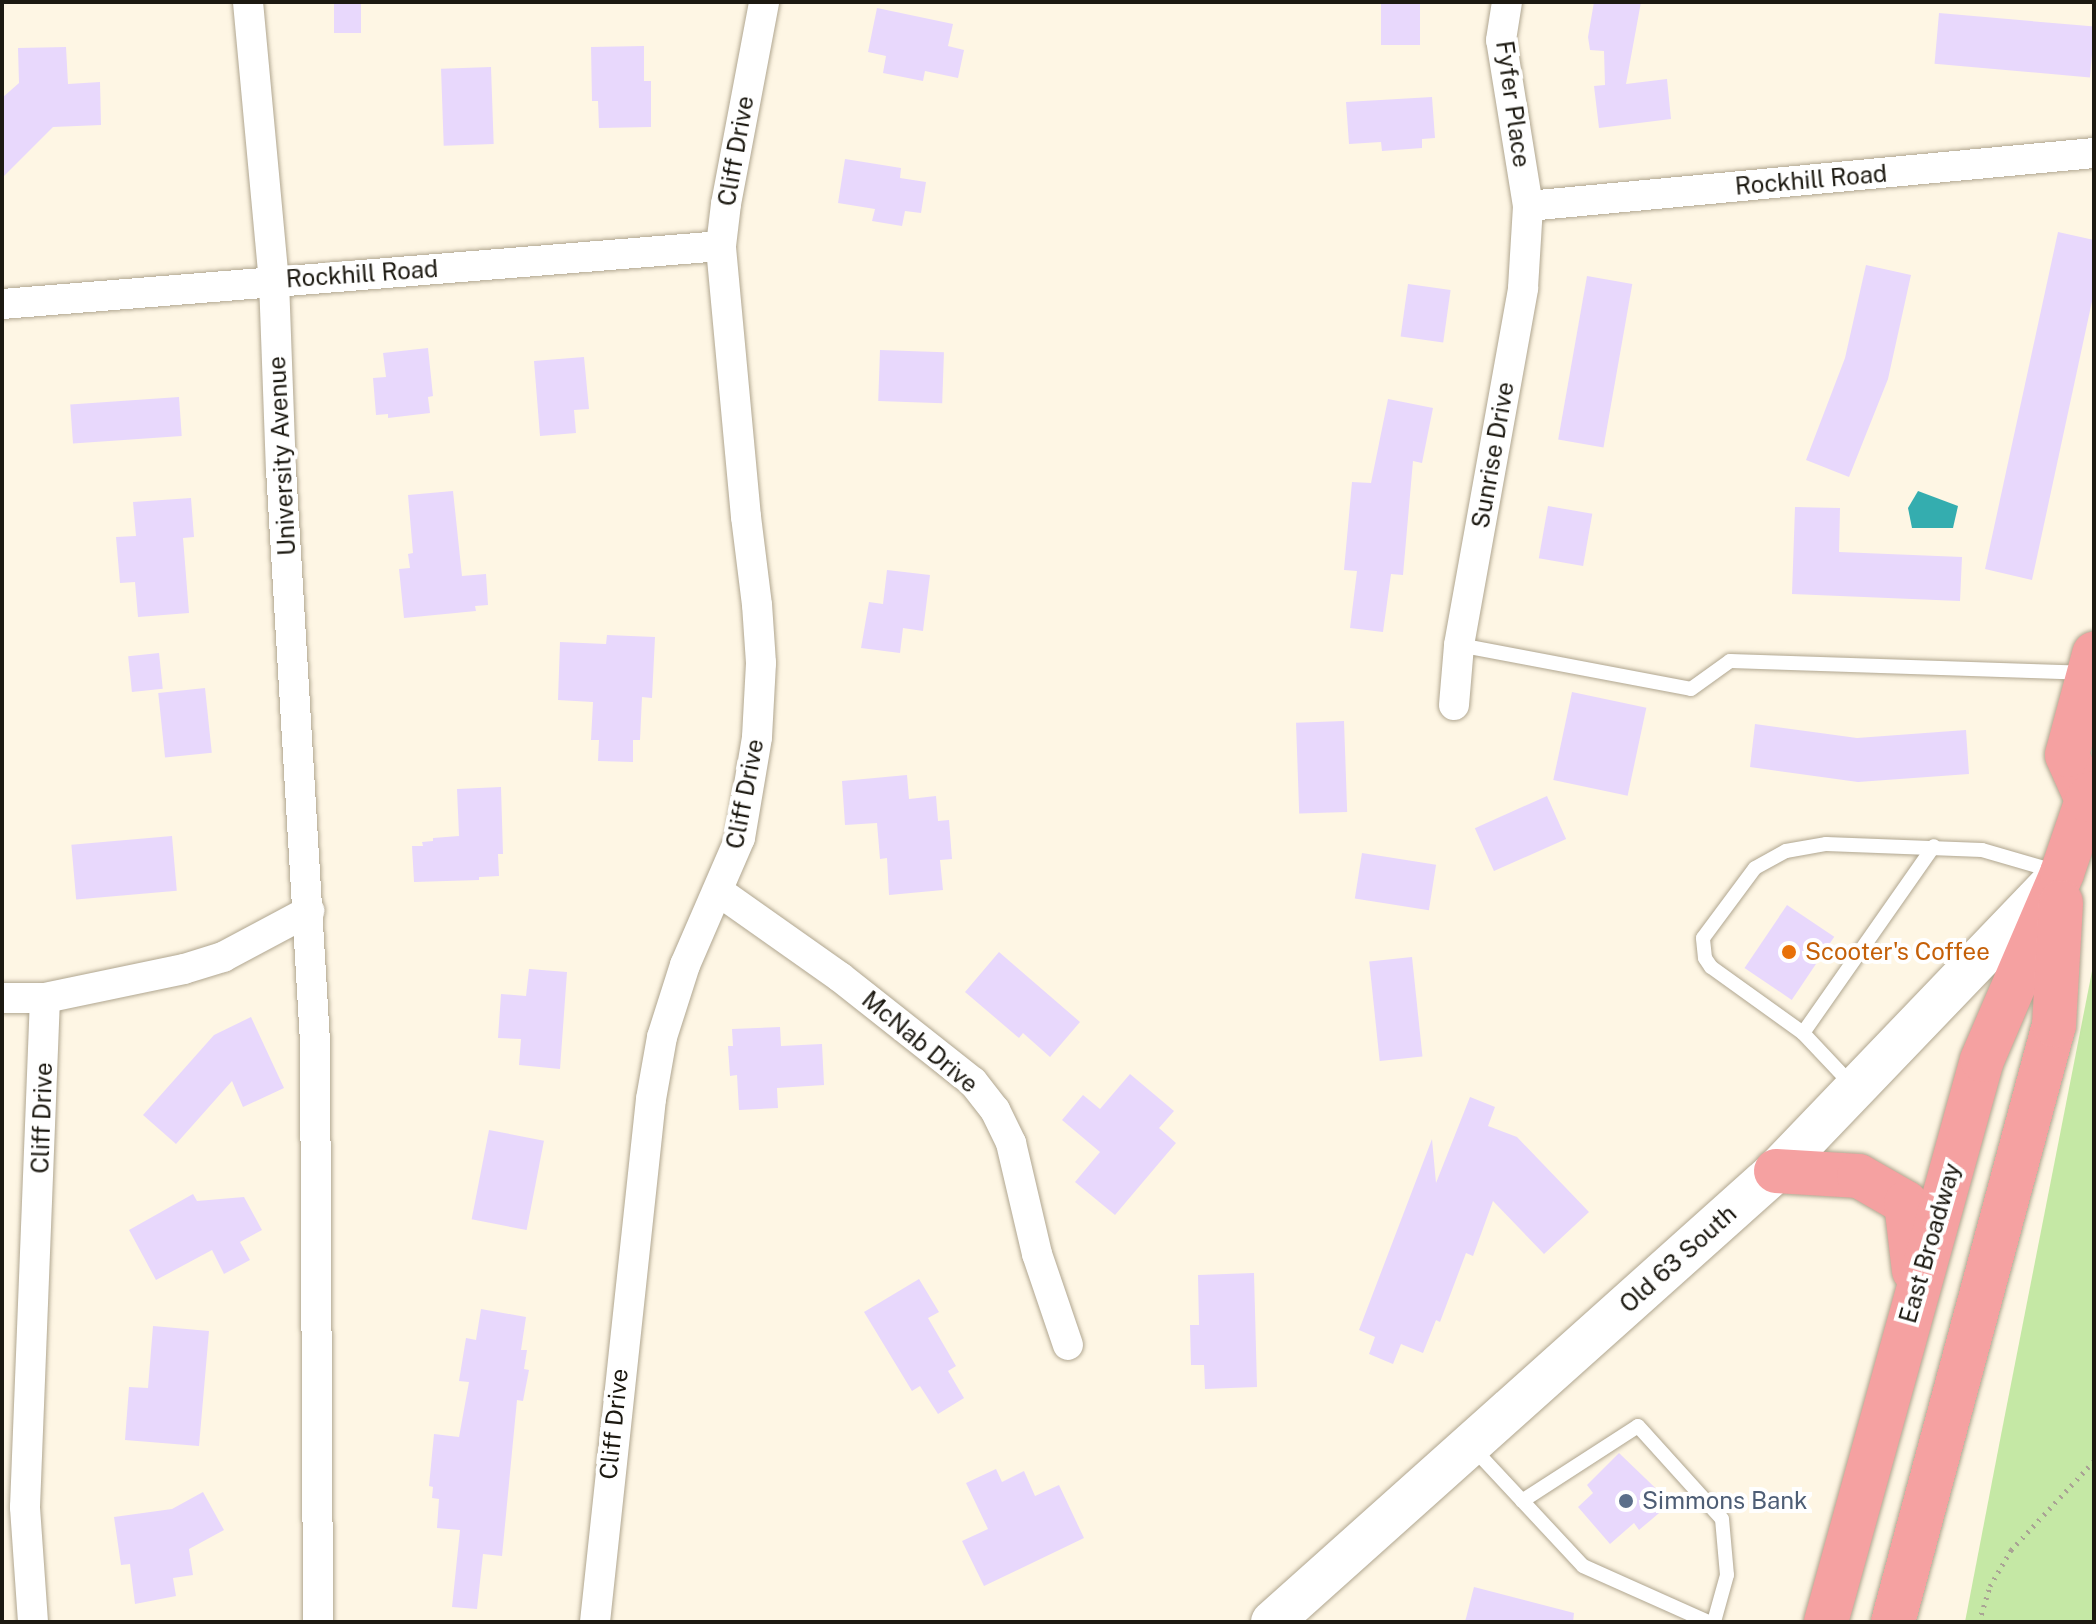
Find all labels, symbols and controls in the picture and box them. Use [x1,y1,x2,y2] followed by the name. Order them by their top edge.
[1490,39,1536,169] street label: Fyfer Place
[712,94,760,208] street label: Cliff Drive
[1734,159,1888,201] street label: Rockhill Road
[285,254,439,294] street label: Rockhill Road
[262,355,302,557] street label: University Avenue
[1466,379,1520,531] street label: Sunrise Drive
[720,737,770,851] street label: Cliff Drive
[1805,938,1990,966] place label: Scooter's Coffee
[1780,943,1798,961] marker: Scooter's Coffee
[856,985,984,1099] street label: McNab Drive
[26,1062,58,1174] street label: Cliff Drive
[1893,1160,1967,1326] street label: East Broadway
[1614,1199,1742,1319] street label: Old 63 South
[594,1367,634,1481] street label: Cliff Drive
[1642,1487,1808,1515] place label: Simmons Bank
[1617,1492,1635,1510] marker: Simmons Bank

